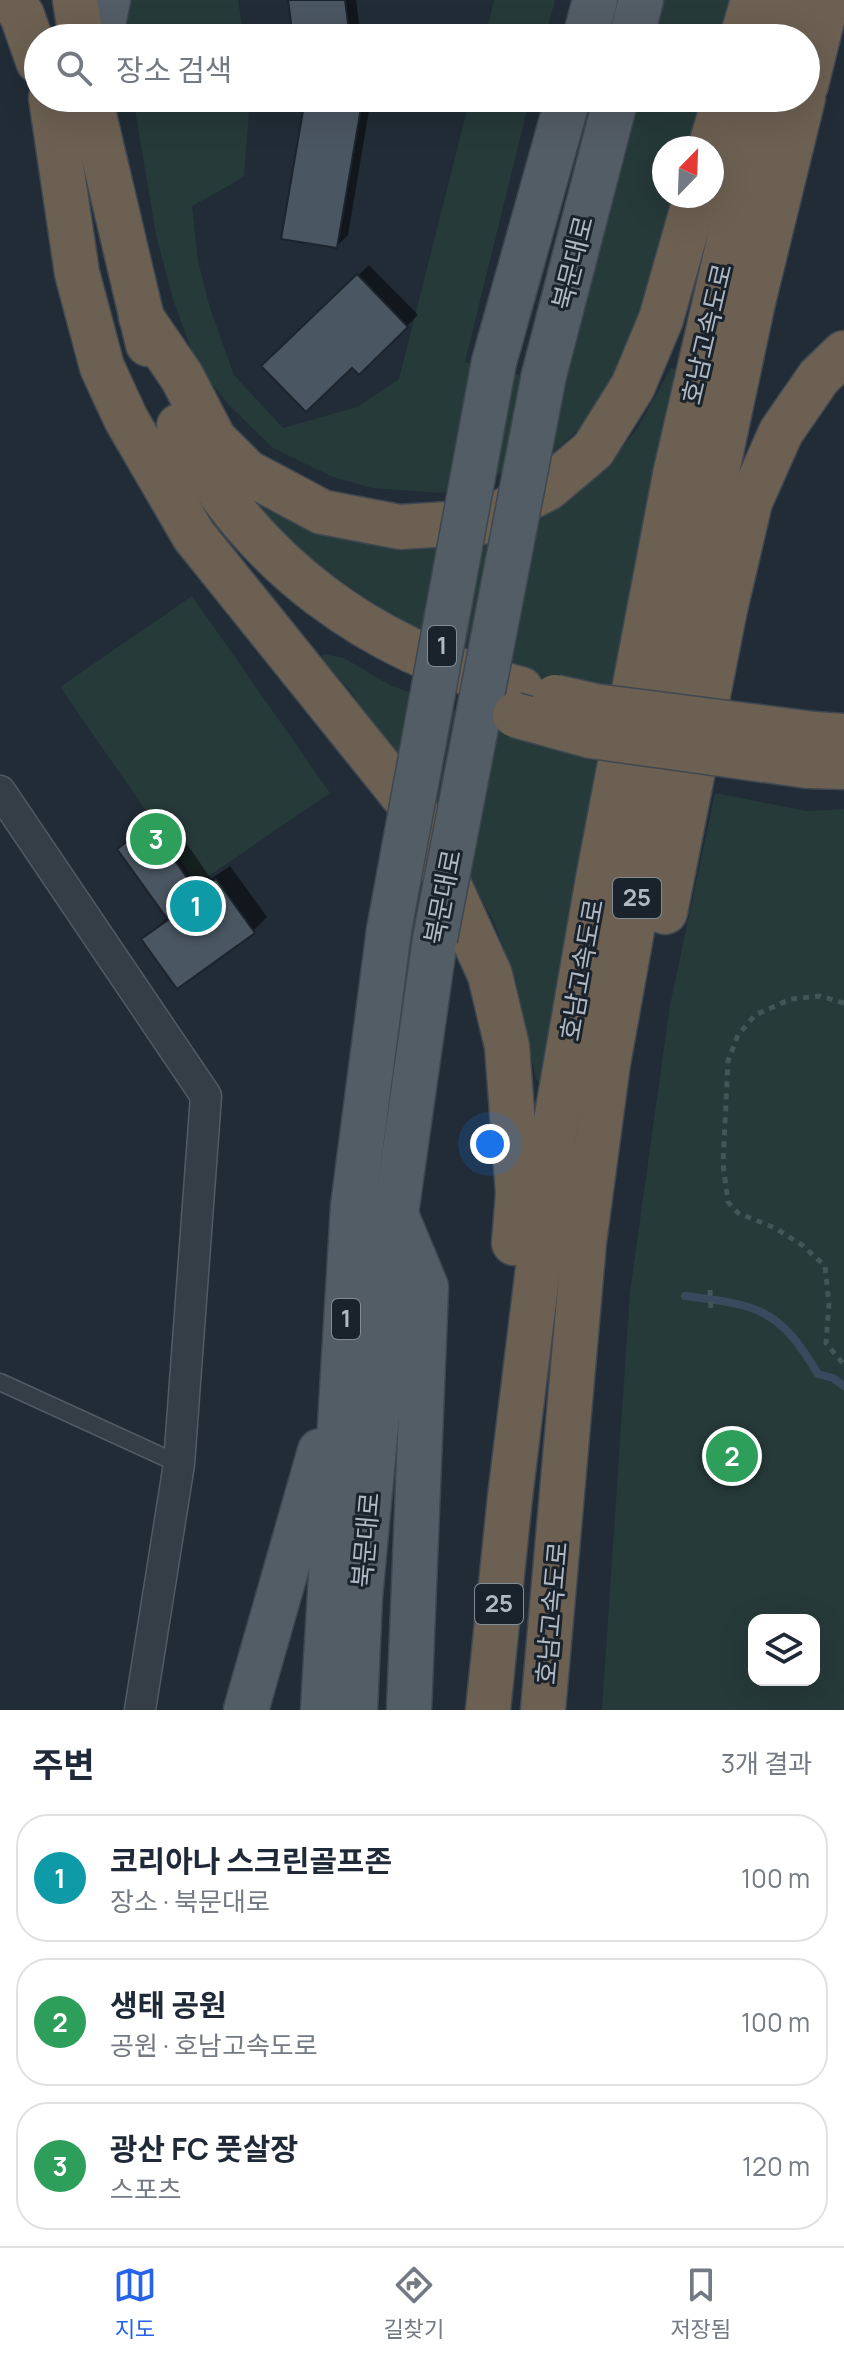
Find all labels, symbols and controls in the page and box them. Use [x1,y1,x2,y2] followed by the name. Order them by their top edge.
[24,24,820,112] search box
[52,46,96,90] icon: search
[116,49,232,90] text: 장소 검색
[652,136,724,208] north arrow
[543,212,601,314] street label: 북문대로
[672,260,740,408] street label: 호남고속도로
[428,626,456,666] road number: 1
[130,809,182,869] pin: 3
[415,846,469,947] street label: 북문대로
[170,876,222,936] pin: 1
[613,878,661,918] road number: 25
[551,896,611,1044] street label: 호남고속도로
[470,1124,510,1164] your location
[332,1299,360,1339] road number: 1
[706,1426,758,1486] pin: 2
[343,1491,387,1589] street label: 북문대로
[527,1540,575,1686] street label: 호남고속도로
[475,1584,523,1624] road number: 25
[748,1614,820,1686] map controls
[748,1614,820,1686] button: layers
[32,1741,95,1787] text: 주변
[721,1745,812,1781] text: 3개 결과
[110,1840,392,1881] text: 코리아나 스크린골프존
[54,1860,66,1896] text: 1
[741,1860,810,1896] text: 100 m
[110,1883,270,1919] text: 장소 · 북문대로
[110,1984,226,2025] text: 생태 공원
[52,2004,68,2040] text: 2
[741,2004,810,2040] text: 100 m
[110,2027,318,2063] text: 공원 · 호남고속도로
[110,2128,298,2169] text: 광산 FC 풋살장
[52,2148,68,2184] text: 3
[742,2148,810,2184] text: 120 m
[110,2171,182,2207] text: 스포츠
[113,2263,157,2344] tab: 지도
[383,2263,444,2344] tab: 길찾기
[670,2263,731,2344] tab: 저장됨

